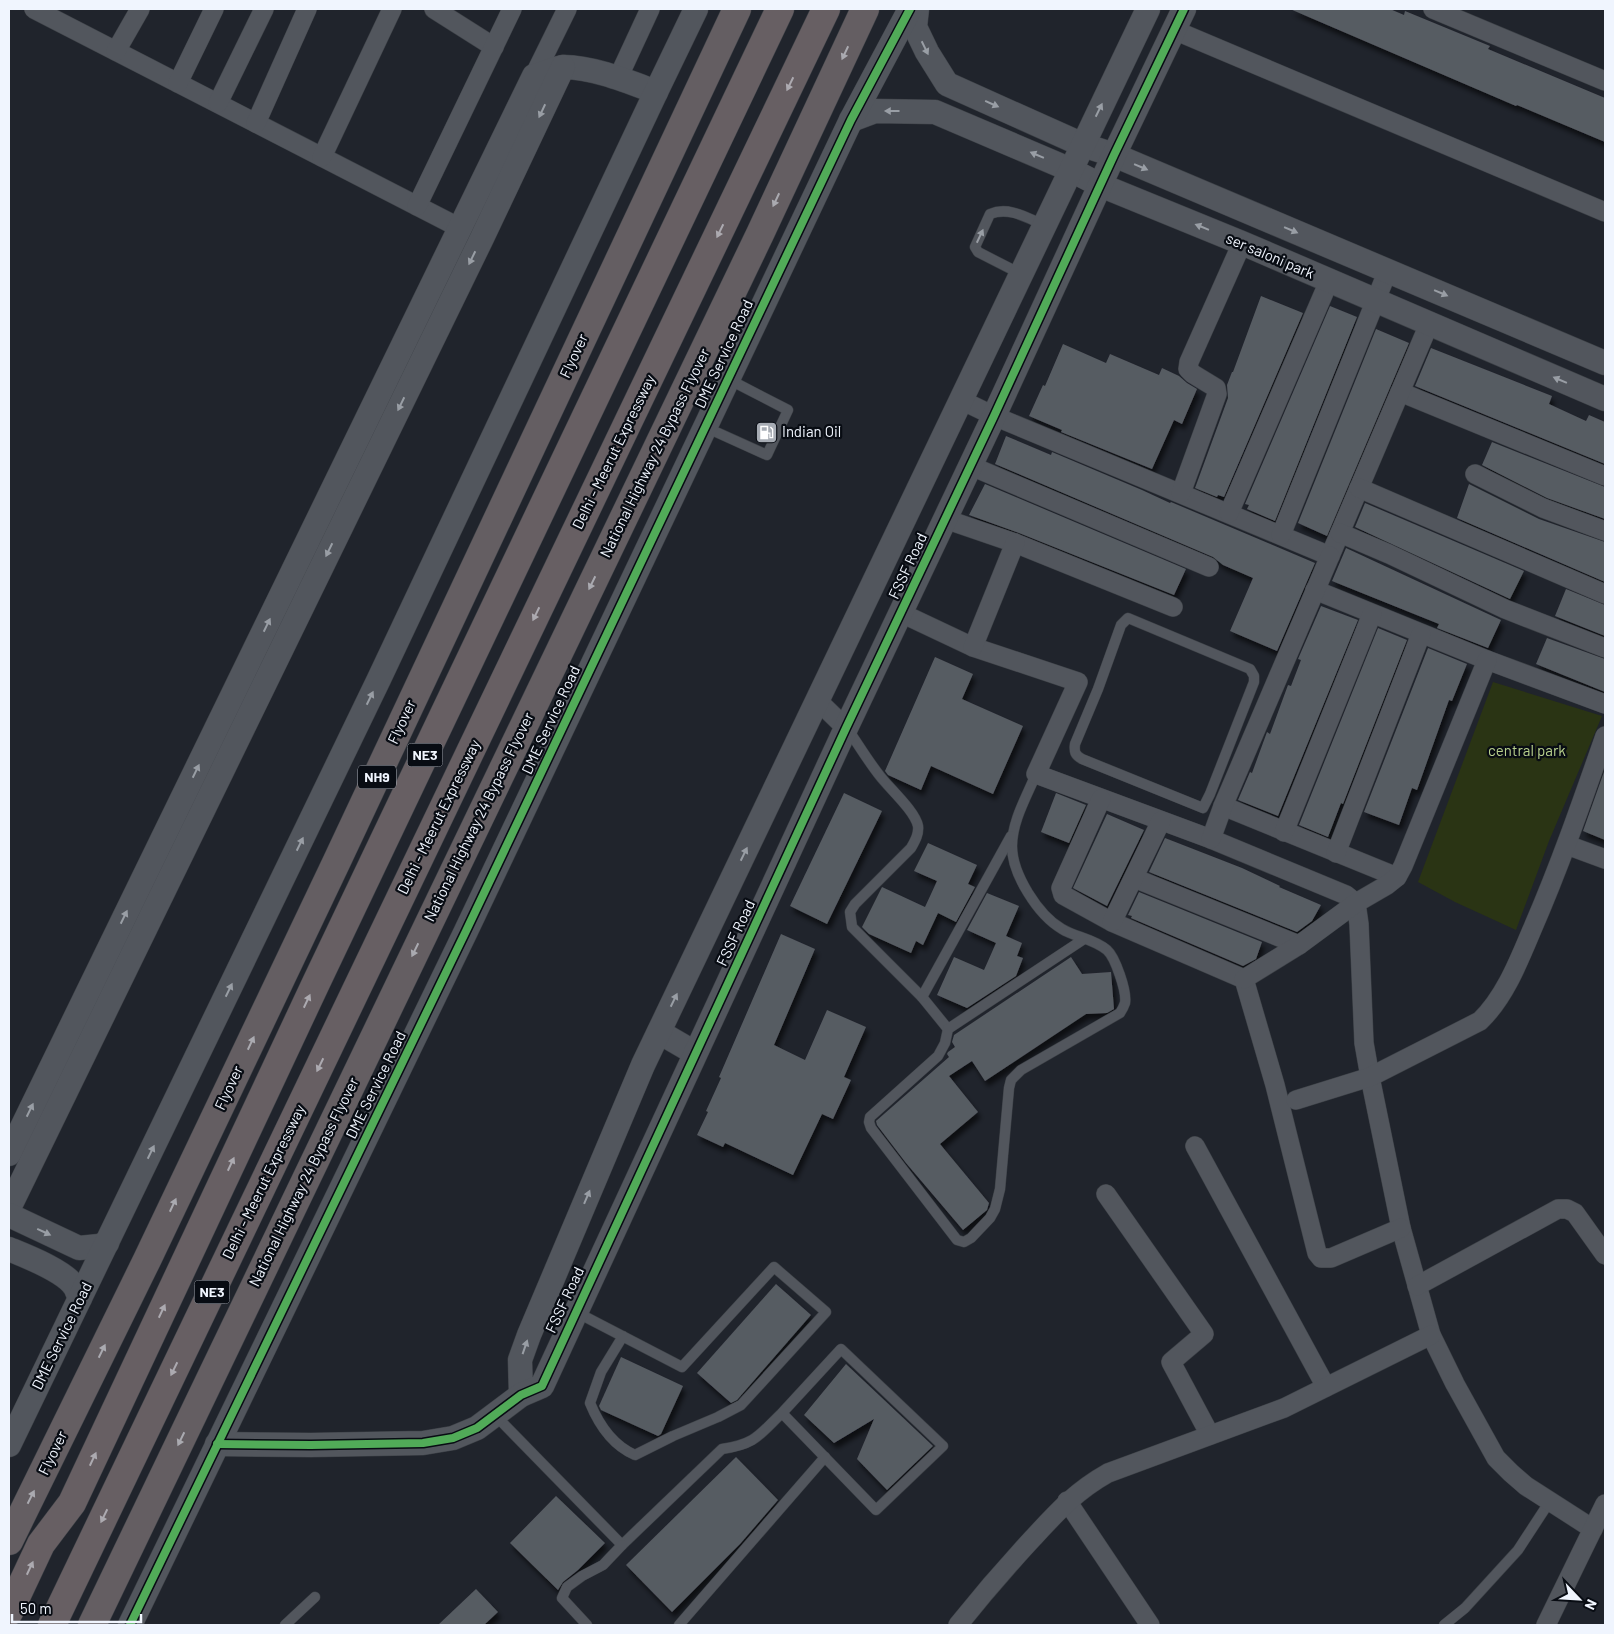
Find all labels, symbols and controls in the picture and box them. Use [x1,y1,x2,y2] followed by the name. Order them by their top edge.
[921,41,929,56] one-way arrow
[840,46,848,60] one-way arrow
[786,77,794,91] one-way arrow
[985,101,999,109] one-way arrow
[1096,103,1104,117] one-way arrow
[538,104,546,118] one-way arrow
[884,107,900,115] one-way arrow
[1030,151,1044,159] one-way arrow
[1134,164,1149,171] one-way arrow
[772,193,780,207] one-way arrow
[1195,222,1209,230] one-way arrow
[716,224,724,238] one-way arrow
[1284,226,1298,234] one-way arrow
[976,228,984,243] one-way arrow
[1224,228,1318,282] street label: ser saloni park
[468,251,476,265] one-way arrow
[1434,289,1448,297] one-way arrow
[690,296,756,411] street label: DME Service Road
[555,330,591,381] street label: Flyover
[595,344,713,560] street label: National Highway 24 Bypass Flyover
[568,371,658,532] street label: Delhi - Meerut Expressway
[1553,375,1567,383] one-way arrow
[396,397,404,411] one-way arrow
[754,420,778,444] fuel station icon: Indian Oil
[782,422,841,440] place label: Indian Oil
[884,530,930,601] street label: FSSF Road
[325,543,333,557] one-way arrow
[588,576,596,590] one-way arrow
[532,607,540,621] one-way arrow
[263,618,271,632] one-way arrow
[517,662,583,777] street label: DME Service Road
[366,690,375,705] one-way arrow
[383,696,419,747] street label: Flyover
[419,708,537,924] street label: National Highway 24 Bypass Flyover
[393,736,483,897] street label: Delhi - Meerut Expressway
[1488,741,1566,759] park label: central park
[408,744,442,766] road number: NE3
[192,764,200,778] one-way arrow
[358,766,396,789] road number: NH9
[296,837,304,851] one-way arrow
[740,847,748,861] one-way arrow
[712,897,758,968] street label: FSSF Road
[121,910,129,924] one-way arrow
[411,943,420,958] one-way arrow
[225,983,233,997] one-way arrow
[670,993,678,1008] one-way arrow
[303,994,312,1009] one-way arrow
[341,1028,409,1141] street label: DME Service Road
[246,1035,255,1050] one-way arrow
[316,1058,324,1072] one-way arrow
[210,1062,246,1113] street label: Flyover
[244,1073,362,1289] street label: National Highway 24 Bypass Flyover
[218,1101,308,1262] street label: Delhi - Meerut Expressway
[26,1103,34,1117] one-way arrow
[147,1145,155,1159] one-way arrow
[227,1157,235,1171] one-way arrow
[584,1190,592,1204] one-way arrow
[170,1198,178,1212] one-way arrow
[37,1228,51,1236] one-way arrow
[541,1264,587,1335] street label: FSSF Road
[27,1279,95,1392] street label: DME Service Road
[194,1280,230,1304] road number: NE3
[158,1304,166,1319] one-way arrow
[521,1339,529,1354] one-way arrow
[98,1344,106,1358] one-way arrow
[170,1362,178,1376] one-way arrow
[34,1427,71,1478] street label: Flyover
[177,1432,185,1446] one-way arrow
[89,1451,97,1466] one-way arrow
[27,1490,35,1505] one-way arrow
[100,1509,108,1523] one-way arrow
[26,1561,34,1575] one-way arrow
[1554,1574,1604,1624] north arrow
[12,1592,141,1624] scale bar
[1582,1597,1601,1613] text: N
[20,1599,52,1617] text: 50 m

